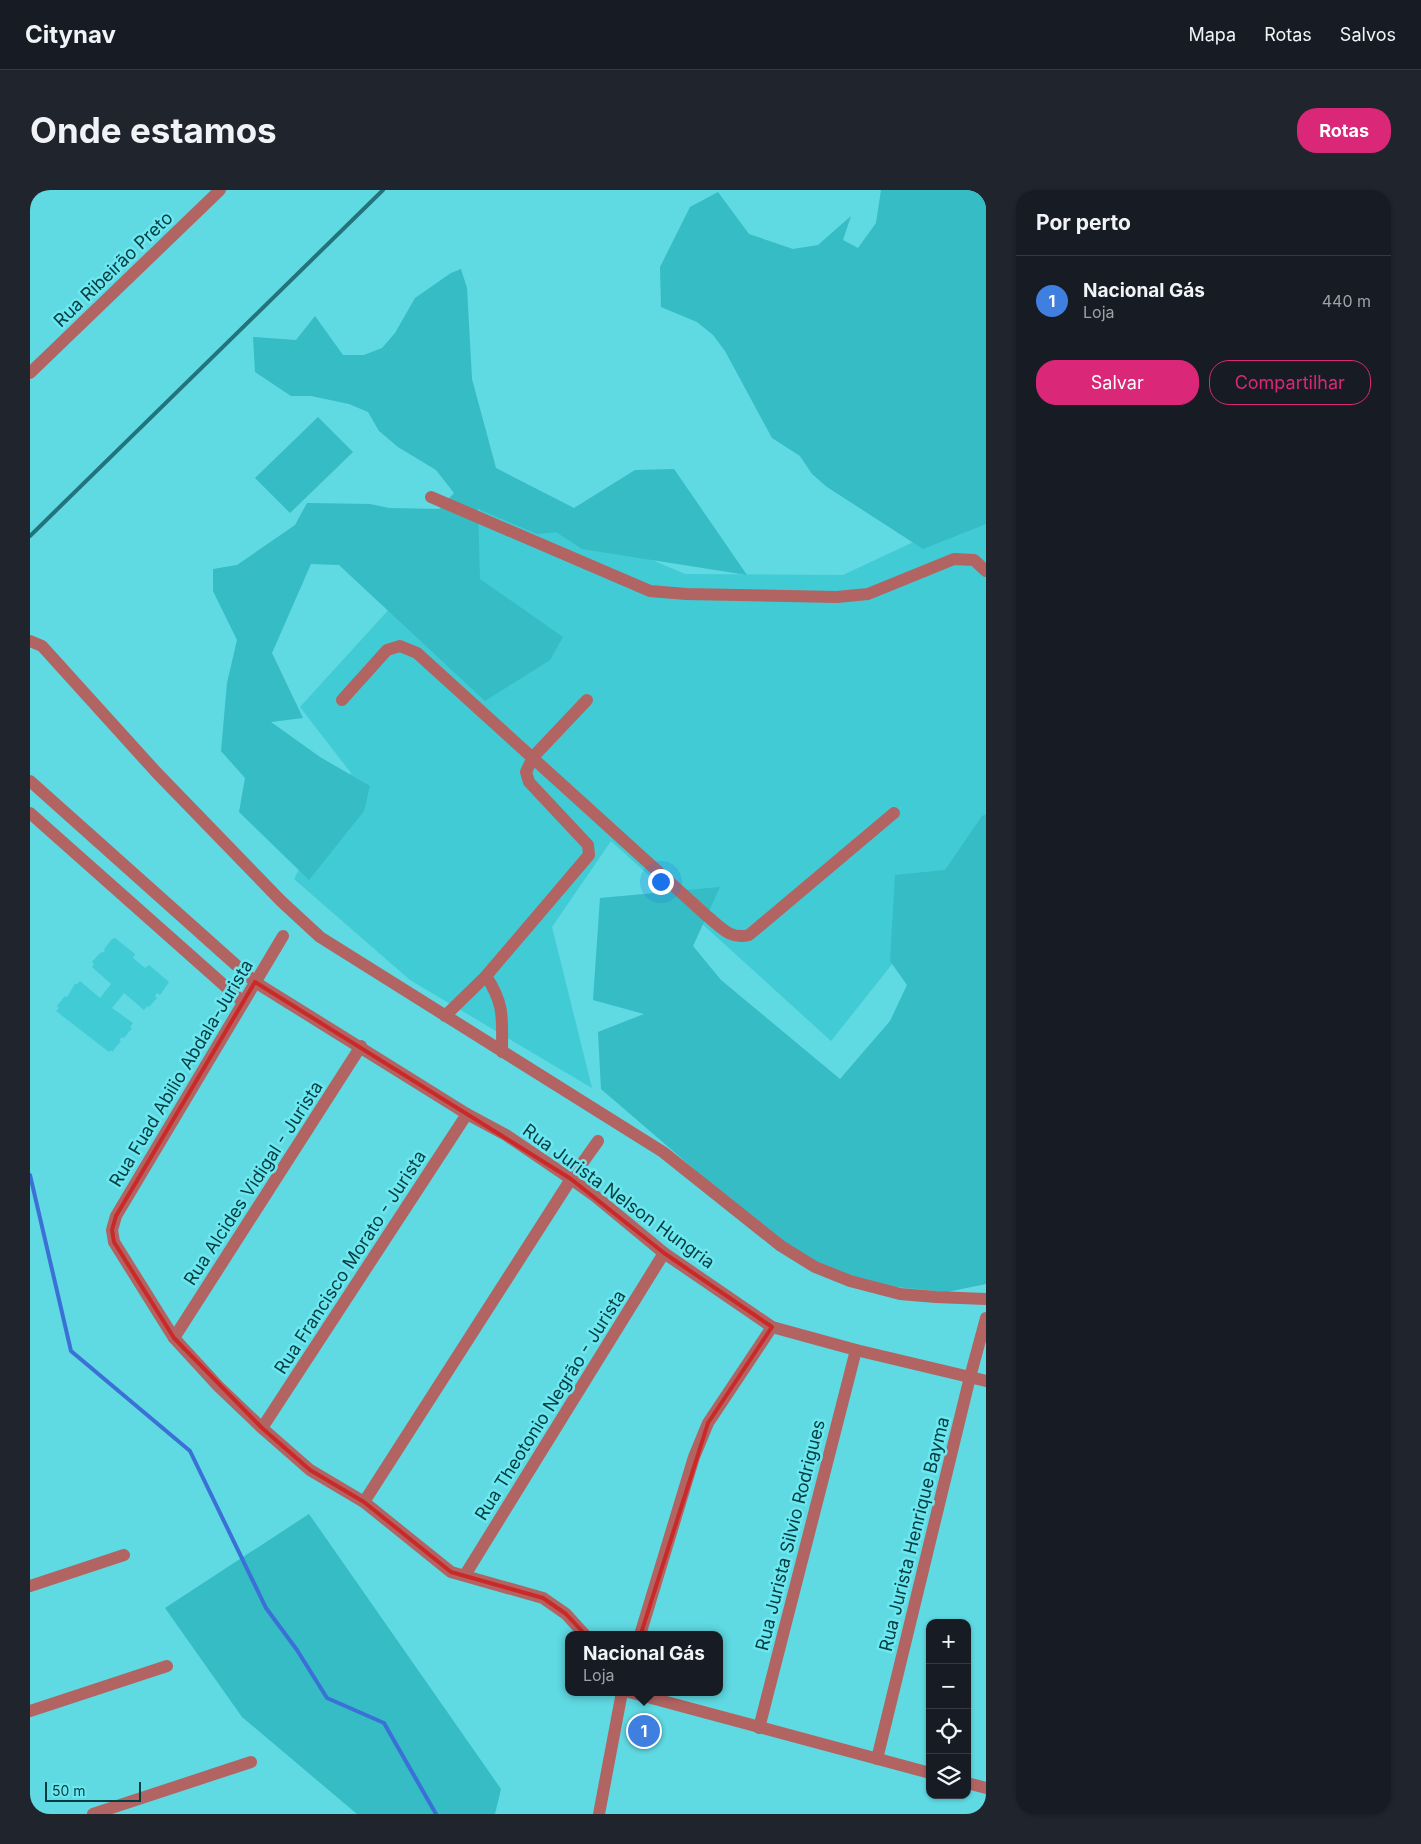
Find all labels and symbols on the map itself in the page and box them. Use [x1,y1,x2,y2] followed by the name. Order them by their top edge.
[49,207,177,331] street label: Rua Ribeirão Preto
[648,869,674,895] your location
[105,956,257,1190] street label: Rua Fuad Abilio Abdala-Jurista
[179,1077,327,1289] street label: Rua Alcides Vidigal - Jurista
[519,1119,719,1273] street label: Rua Jurista Nelson Hungria
[270,1146,430,1378] street label: Rua Francisco Morato - Jurista
[470,1286,630,1524] street label: Rua Theotonio Negrão - Jurista
[875,1414,953,1654] street label: Rua Jurista Henrique Bayma
[751,1417,829,1653] street label: Rua Jurista Silvio Rodrigues
[628,1712,660,1750] pin: 1
[45,1779,141,1802] scale bar

